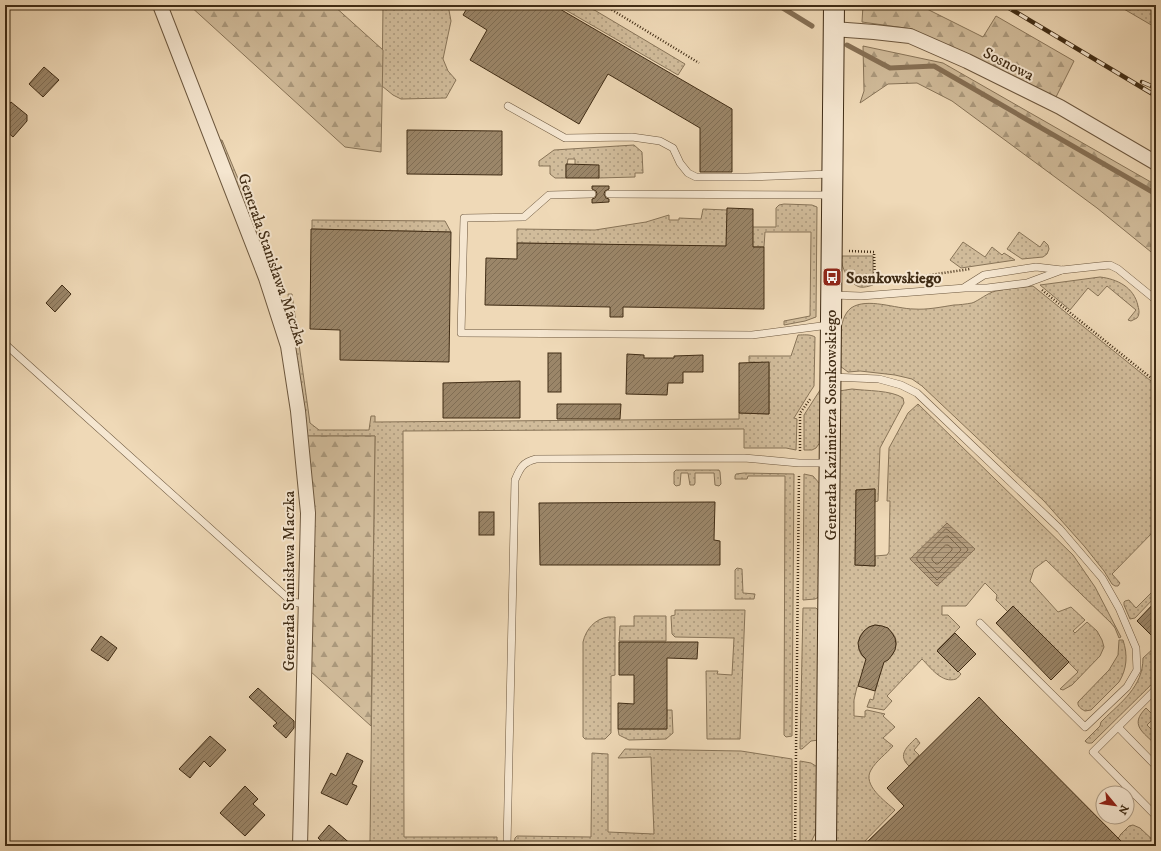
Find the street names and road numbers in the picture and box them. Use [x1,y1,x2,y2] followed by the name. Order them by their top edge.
[980,43,1038,85] street label: Sosnowa
[233,171,311,348] street label: Generała Stanisława Maczka
[821,309,841,540] street label: Generała Kazimierza Sosnkowskiego
[279,490,299,671] street label: Generała Stanisława Maczka

